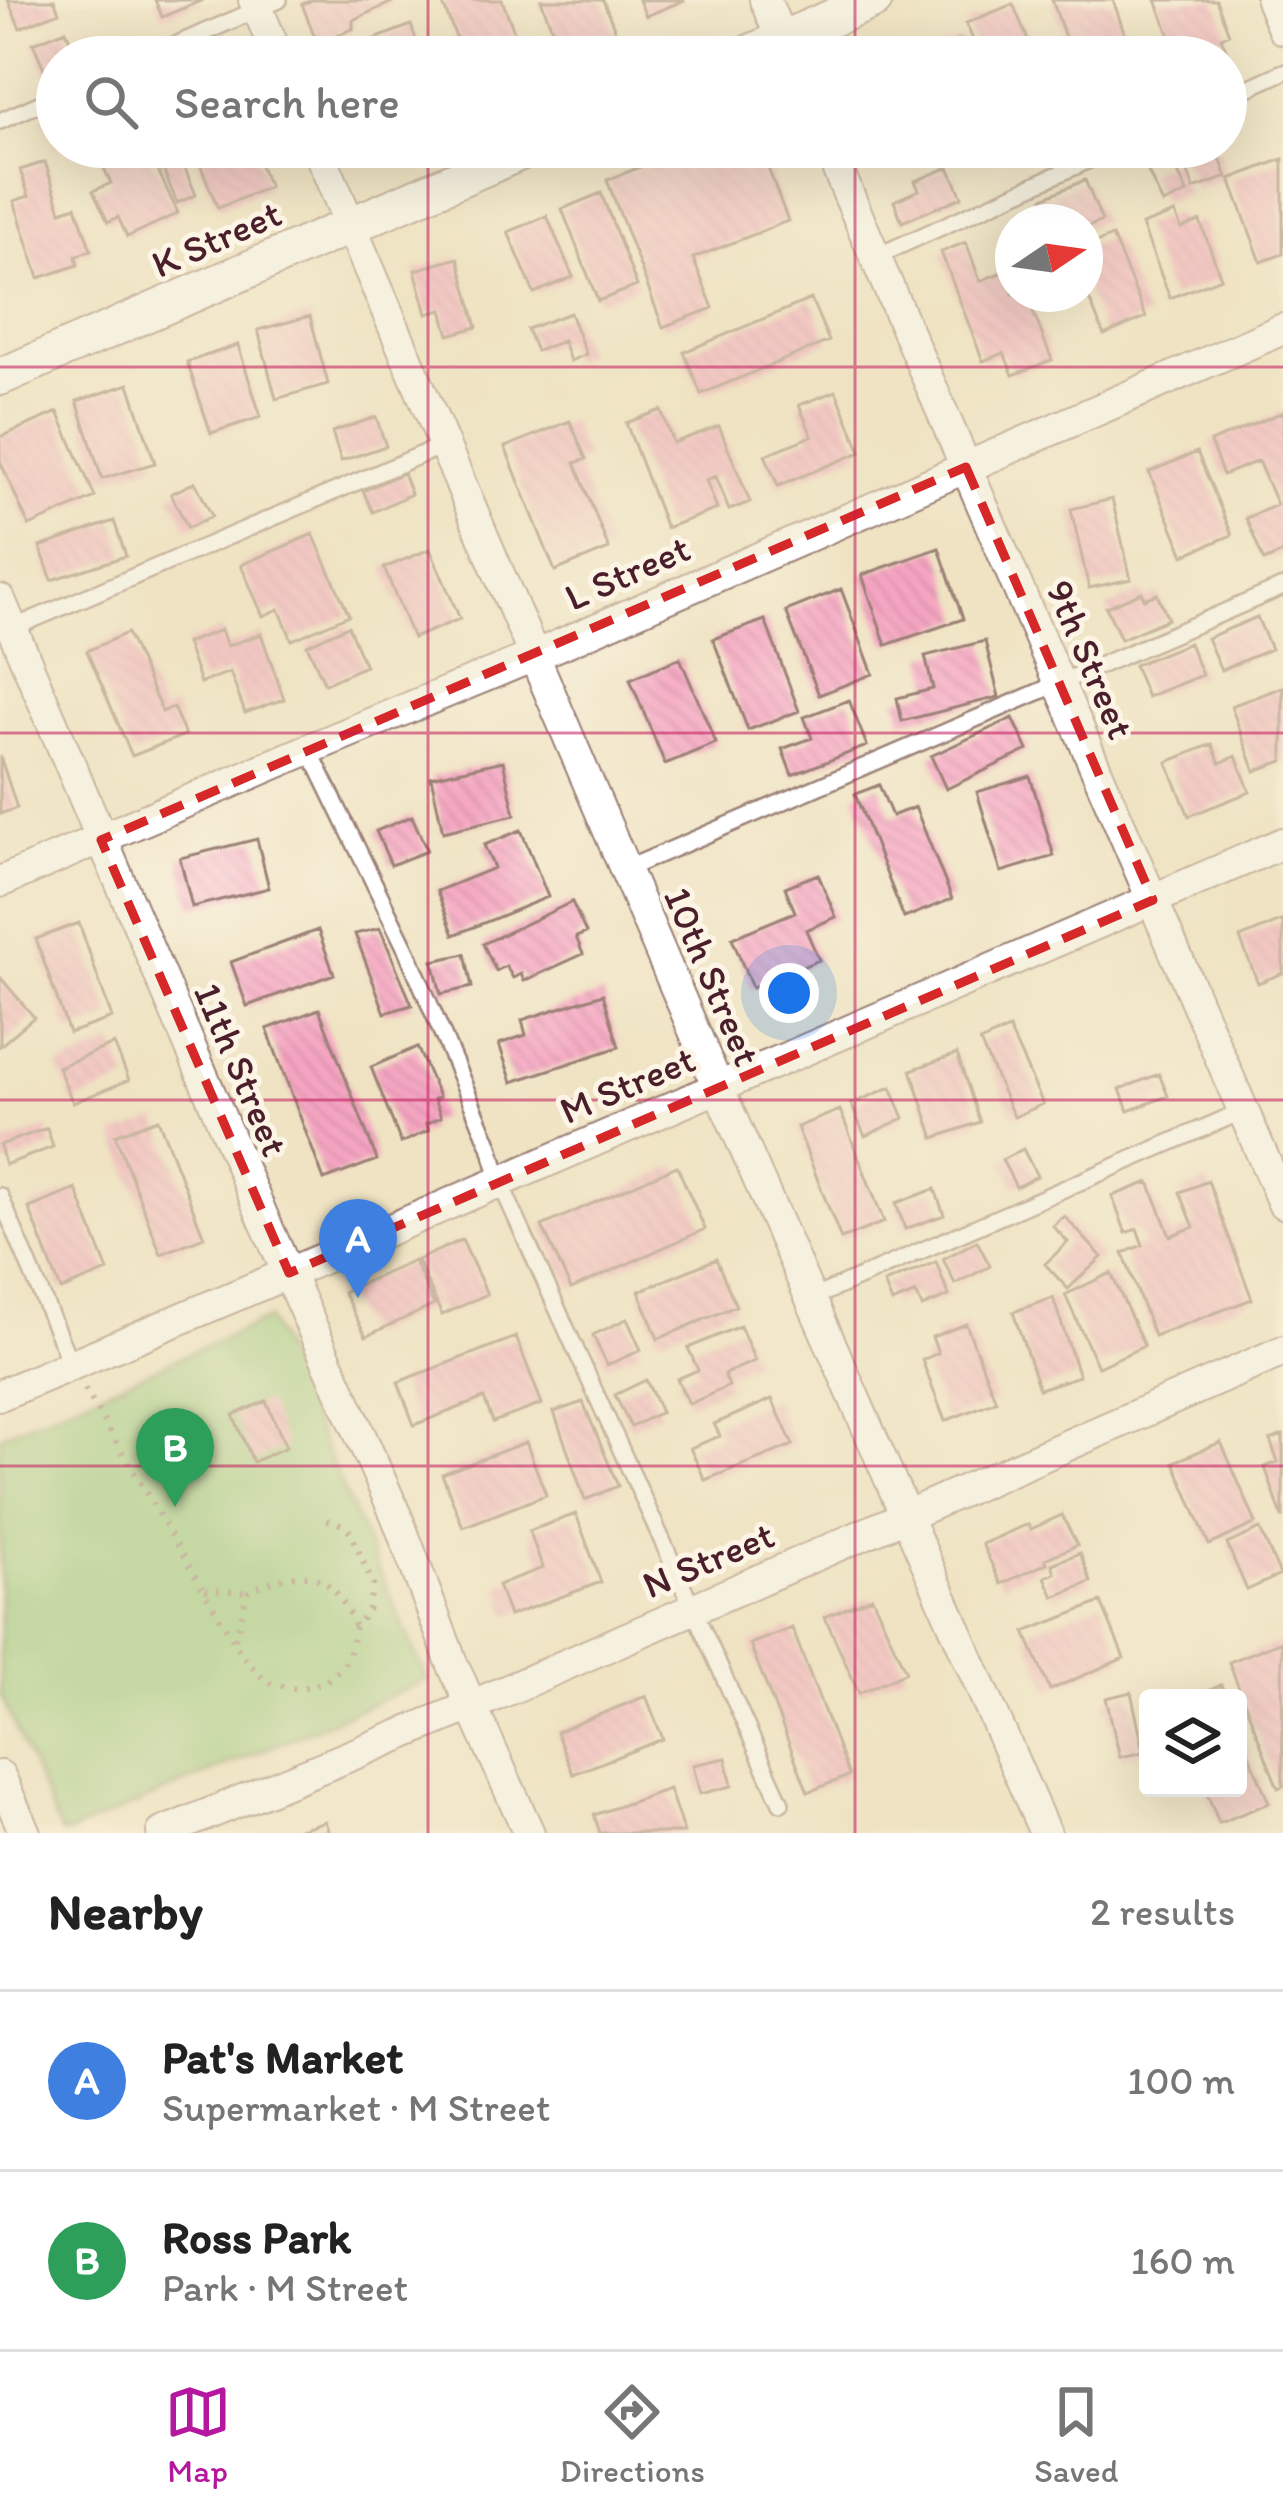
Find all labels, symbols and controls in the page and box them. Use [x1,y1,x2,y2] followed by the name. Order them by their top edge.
[36,36,1247,168] search box
[78,69,144,135] icon: search
[174,75,400,129] text: Search here
[144,189,288,288] street label: K Street
[995,204,1103,312] north arrow
[558,524,697,621] street label: L Street
[1036,573,1145,745] street label: 9th Street
[654,880,771,1072] street label: 10th Street
[759,963,819,1023] your location
[184,976,299,1163] street label: 11th Street
[552,1035,702,1134] street label: M Street
[319,1199,397,1298] pin: A
[136,1408,214,1507] pin: B
[635,1511,781,1608] street label: N Street
[1139,1689,1247,1797] map controls
[1139,1689,1247,1797] button: layers
[48,1881,203,1942] text: Nearby
[1090,1888,1235,1935] text: 2 results
[162,2030,403,2084] text: Pat's Market
[75,2057,99,2104] text: A
[1127,2057,1235,2104] text: 100 m
[162,2084,550,2131] text: Supermarket · M Street
[162,2210,351,2264] text: Ross Park
[74,2237,100,2284] text: B
[1131,2237,1235,2284] text: 160 m
[162,2264,408,2311] text: Park · M Street
[165,2379,231,2490] tab: Map
[560,2379,705,2490] tab: Directions
[1034,2379,1118,2490] tab: Saved

